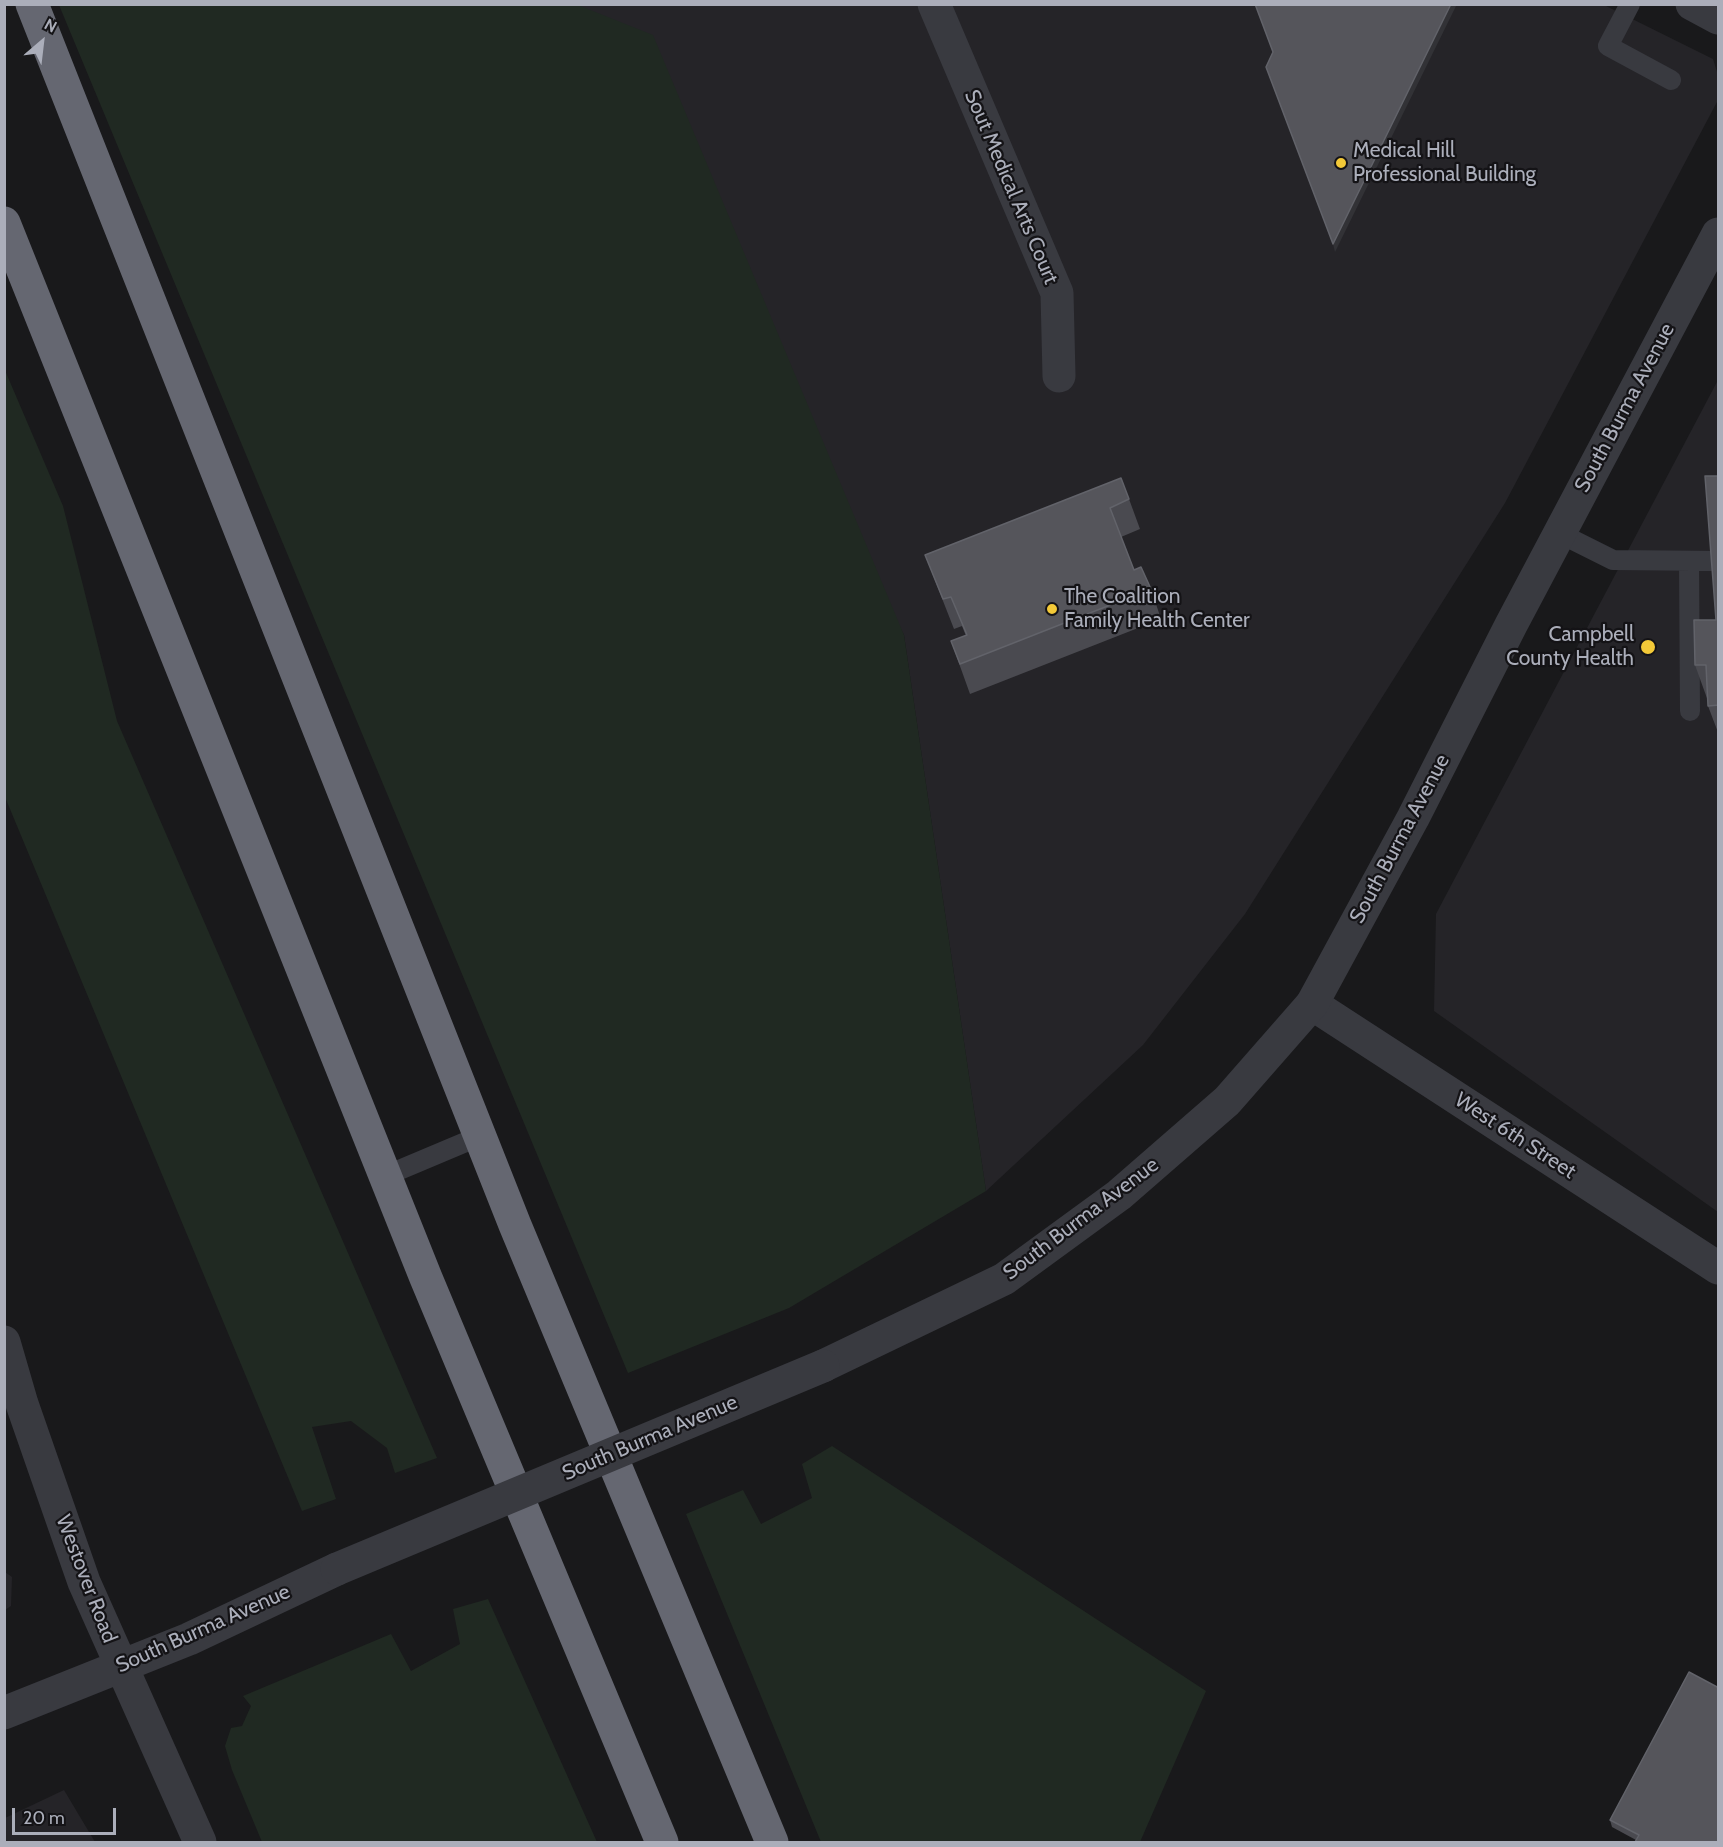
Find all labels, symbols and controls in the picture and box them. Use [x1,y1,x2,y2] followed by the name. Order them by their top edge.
[12,12,72,72] north arrow
[41,15,60,37] text: N
[959,86,1063,288] street label: Sout Medical Arts Court
[1353,138,1536,188] place label: Medical Hill Professional Building
[1334,156,1348,170] marker: Medical Hill Professional Building
[1570,319,1680,497] street label: South Burma Avenue
[1064,584,1250,634] place label: The Coalition Family Health Center
[1045,602,1059,616] marker: The Coalition Family Health Center
[1506,622,1634,672] place label: Campbell County Health
[1639,638,1657,656] marker: Campbell County Health
[1345,750,1455,928] street label: South Burma Avenue
[1450,1087,1580,1185] street label: West 6th Street
[998,1152,1164,1286] street label: South Burma Avenue
[559,1390,741,1486] street label: South Burma Avenue
[50,1512,122,1646] street label: Westover Road
[112,1579,294,1679] street label: South Burma Avenue
[15,1796,118,1834] scale bar
[23,1807,65,1829] text: 20 m

